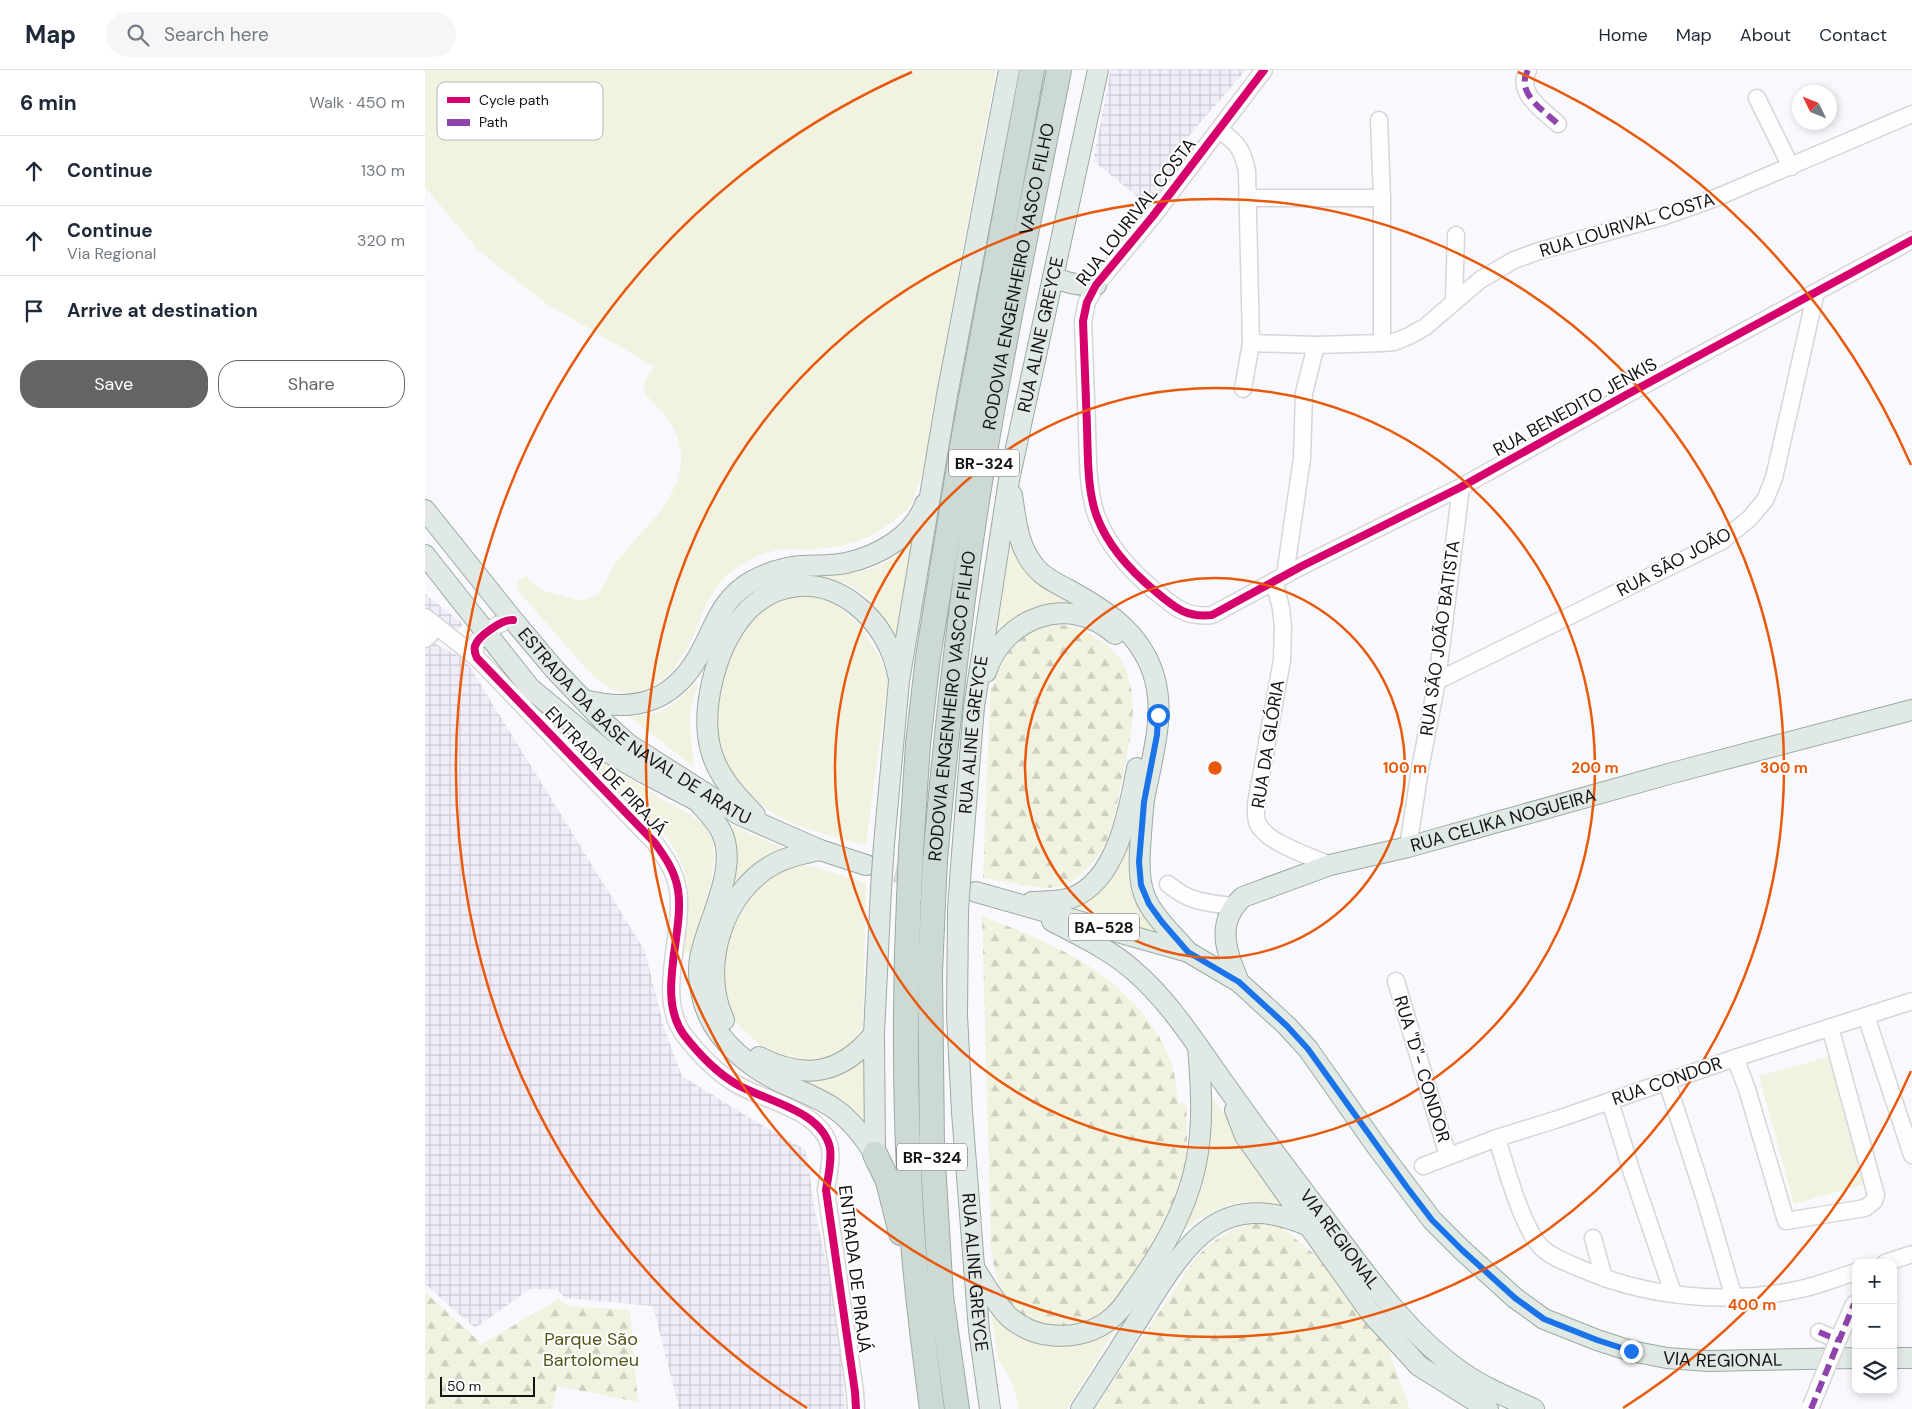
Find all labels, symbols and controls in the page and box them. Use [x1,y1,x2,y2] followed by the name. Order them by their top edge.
[106,12,456,57] search box
[25,19,76,50] text: Map
[124,21,152,49] icon: search
[164,22,269,47] text: Search here
[1598,23,1648,47] text: Home
[1676,23,1712,47] text: Map
[1740,23,1791,47] text: About
[1819,23,1887,47] text: Contact
[437,82,603,140] legend
[1792,85,1837,130] north arrow
[20,89,77,117] text: 6 min
[479,91,549,109] text: Cycle path
[309,92,405,113] text: Walk · 450 m
[479,113,508,131] text: Path
[977,121,1060,432] street label: RODOVIA ENGENHEIRO VASCO FILHO
[1071,133,1201,291] street label: RUA LOURIVAL COSTA
[20,157,48,185] icon: ahead
[67,158,153,183] text: Continue
[361,160,405,181] text: 130 m
[1537,187,1717,263] street label: RUA LOURIVAL COSTA
[67,218,153,243] text: Continue
[20,227,48,255] icon: ahead
[357,230,405,251] text: 320 m
[67,243,156,264] text: Via Regional
[1012,254,1069,415] street label: RUA ALINE GREYCE
[20,297,48,325] icon: arrive
[67,298,258,323] text: Arrive at destination
[1489,352,1661,462] street label: RUA BENEDITO JENKIS
[20,360,208,408] button: Save
[218,360,405,408] button: Share
[949,449,1019,476] road number: BR-324
[1613,522,1735,602] street label: RUA SÃO JOÃO
[1414,539,1466,737] street label: RUA SÃO JOÃO BATISTA
[923,549,981,862] street label: RODOVIA ENGENHEIRO VASCO FILHO
[513,623,755,830] street label: ESTRADA DA BASE NAVAL DE ARATU
[953,654,994,815] street label: RUA ALINE GREYCE
[1246,678,1290,810] street label: RUA DA GLÓRIA
[540,701,672,841] street label: ENTRADA DE PIRAJÁ
[1147,704,1170,727] route start
[1383,758,1427,778] text: 100 m
[1571,758,1619,778] text: 200 m
[1760,758,1808,778] text: 300 m
[1206,759,1224,777] centre of rings
[1408,783,1599,858] street label: RUA CELIKA NOGUEIRA
[1069,914,1139,940] road number: BA-528
[1388,993,1456,1145] street label: RUA "D"- CONDOR
[1609,1051,1725,1111] street label: RUA CONDOR
[897,1144,967,1170] road number: BR-324
[833,1184,877,1354] street label: ENTRADA DE PIRAJÁ
[1294,1184,1385,1294] street label: VIA REGIONAL
[956,1192,994,1353] street label: RUA ALINE GREYCE
[1852,1259,1897,1394] map controls
[1852,1259,1897,1304] button: +
[1728,1295,1776,1315] text: 400 m
[1852,1304,1897,1349] button: −
[543,1327,639,1372] park label: Parque São Bartolomeu
[1620,1340,1643,1363] route end
[1662,1346,1783,1373] street label: VIA REGIONAL
[1852,1349,1897,1394] button: layers
[440,1374,535,1397] scale bar
[447,1377,481,1395] text: 50 m

